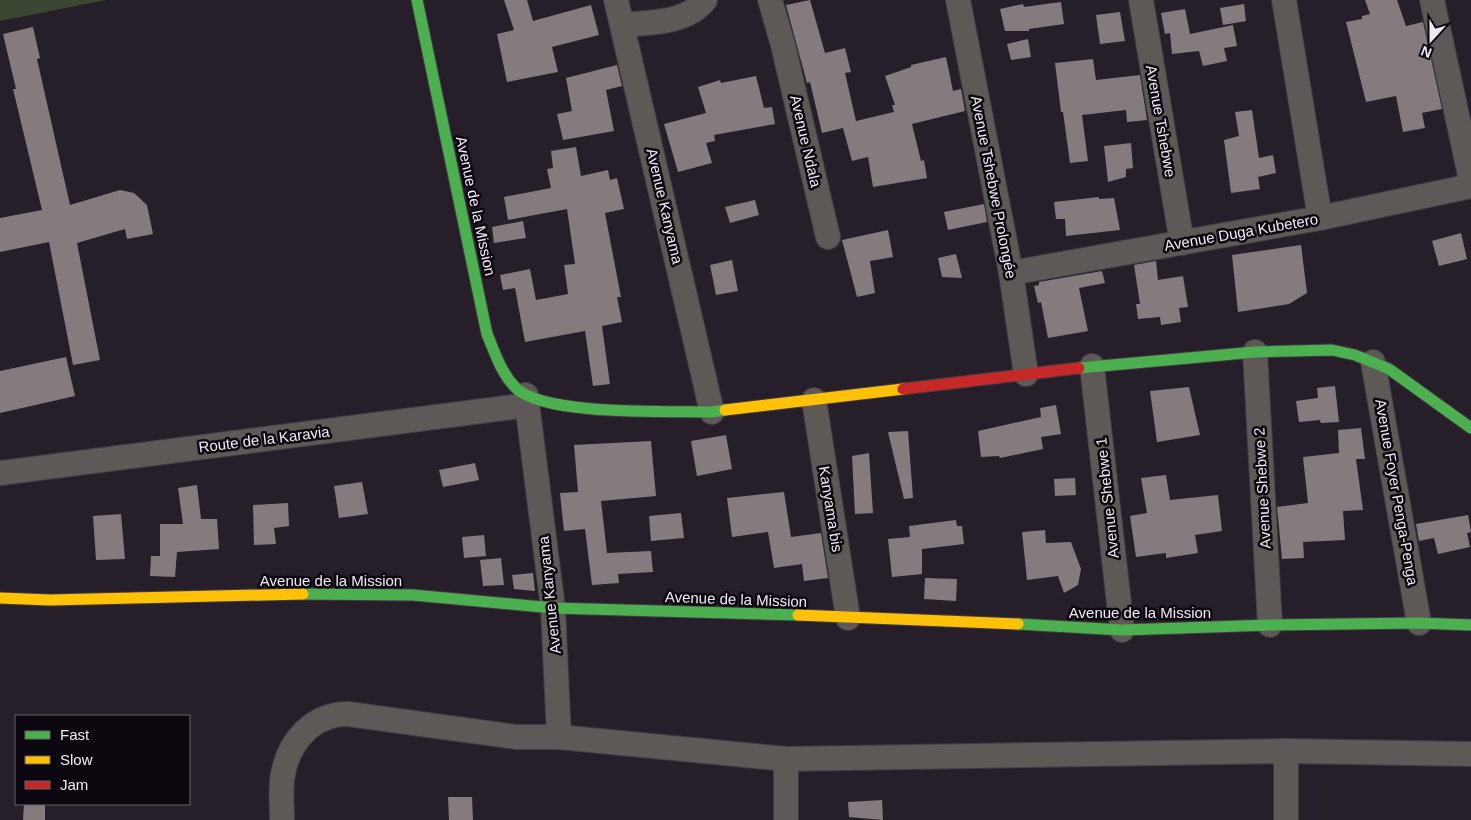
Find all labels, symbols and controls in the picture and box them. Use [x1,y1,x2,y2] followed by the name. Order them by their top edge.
[1406,15,1456,65] north arrow
[1419,43,1434,61] text: N
[1143,64,1179,178] street label: Avenue Tshebwe
[787,93,825,189] street label: Avenue Ndala
[968,94,1020,280] street label: Avenue Tshebwe Prolongée
[453,135,499,277] street label: Avenue de la Mission
[643,147,687,266] street label: Avenue Kanyama
[1163,210,1319,254] street label: Avenue Duga Kubetero
[1372,397,1422,587] street label: Avenue Foyer Penga-Penga
[198,422,331,455] street label: Route de la Karavia
[1250,427,1274,549] street label: Avenue Shebwe 2
[1092,437,1122,559] street label: Avenue Shebwe 1
[816,465,846,553] street label: Kanyama bis
[534,535,564,655] street label: Avenue Kanyama
[260,572,402,589] street label: Avenue de la Mission
[665,588,807,610] street label: Avenue de la Mission
[1069,604,1211,621] street label: Avenue de la Mission
[15,715,190,805] legend
[60,726,90,743] text: Fast
[60,751,93,768] text: Slow
[60,776,88,793] text: Jam

